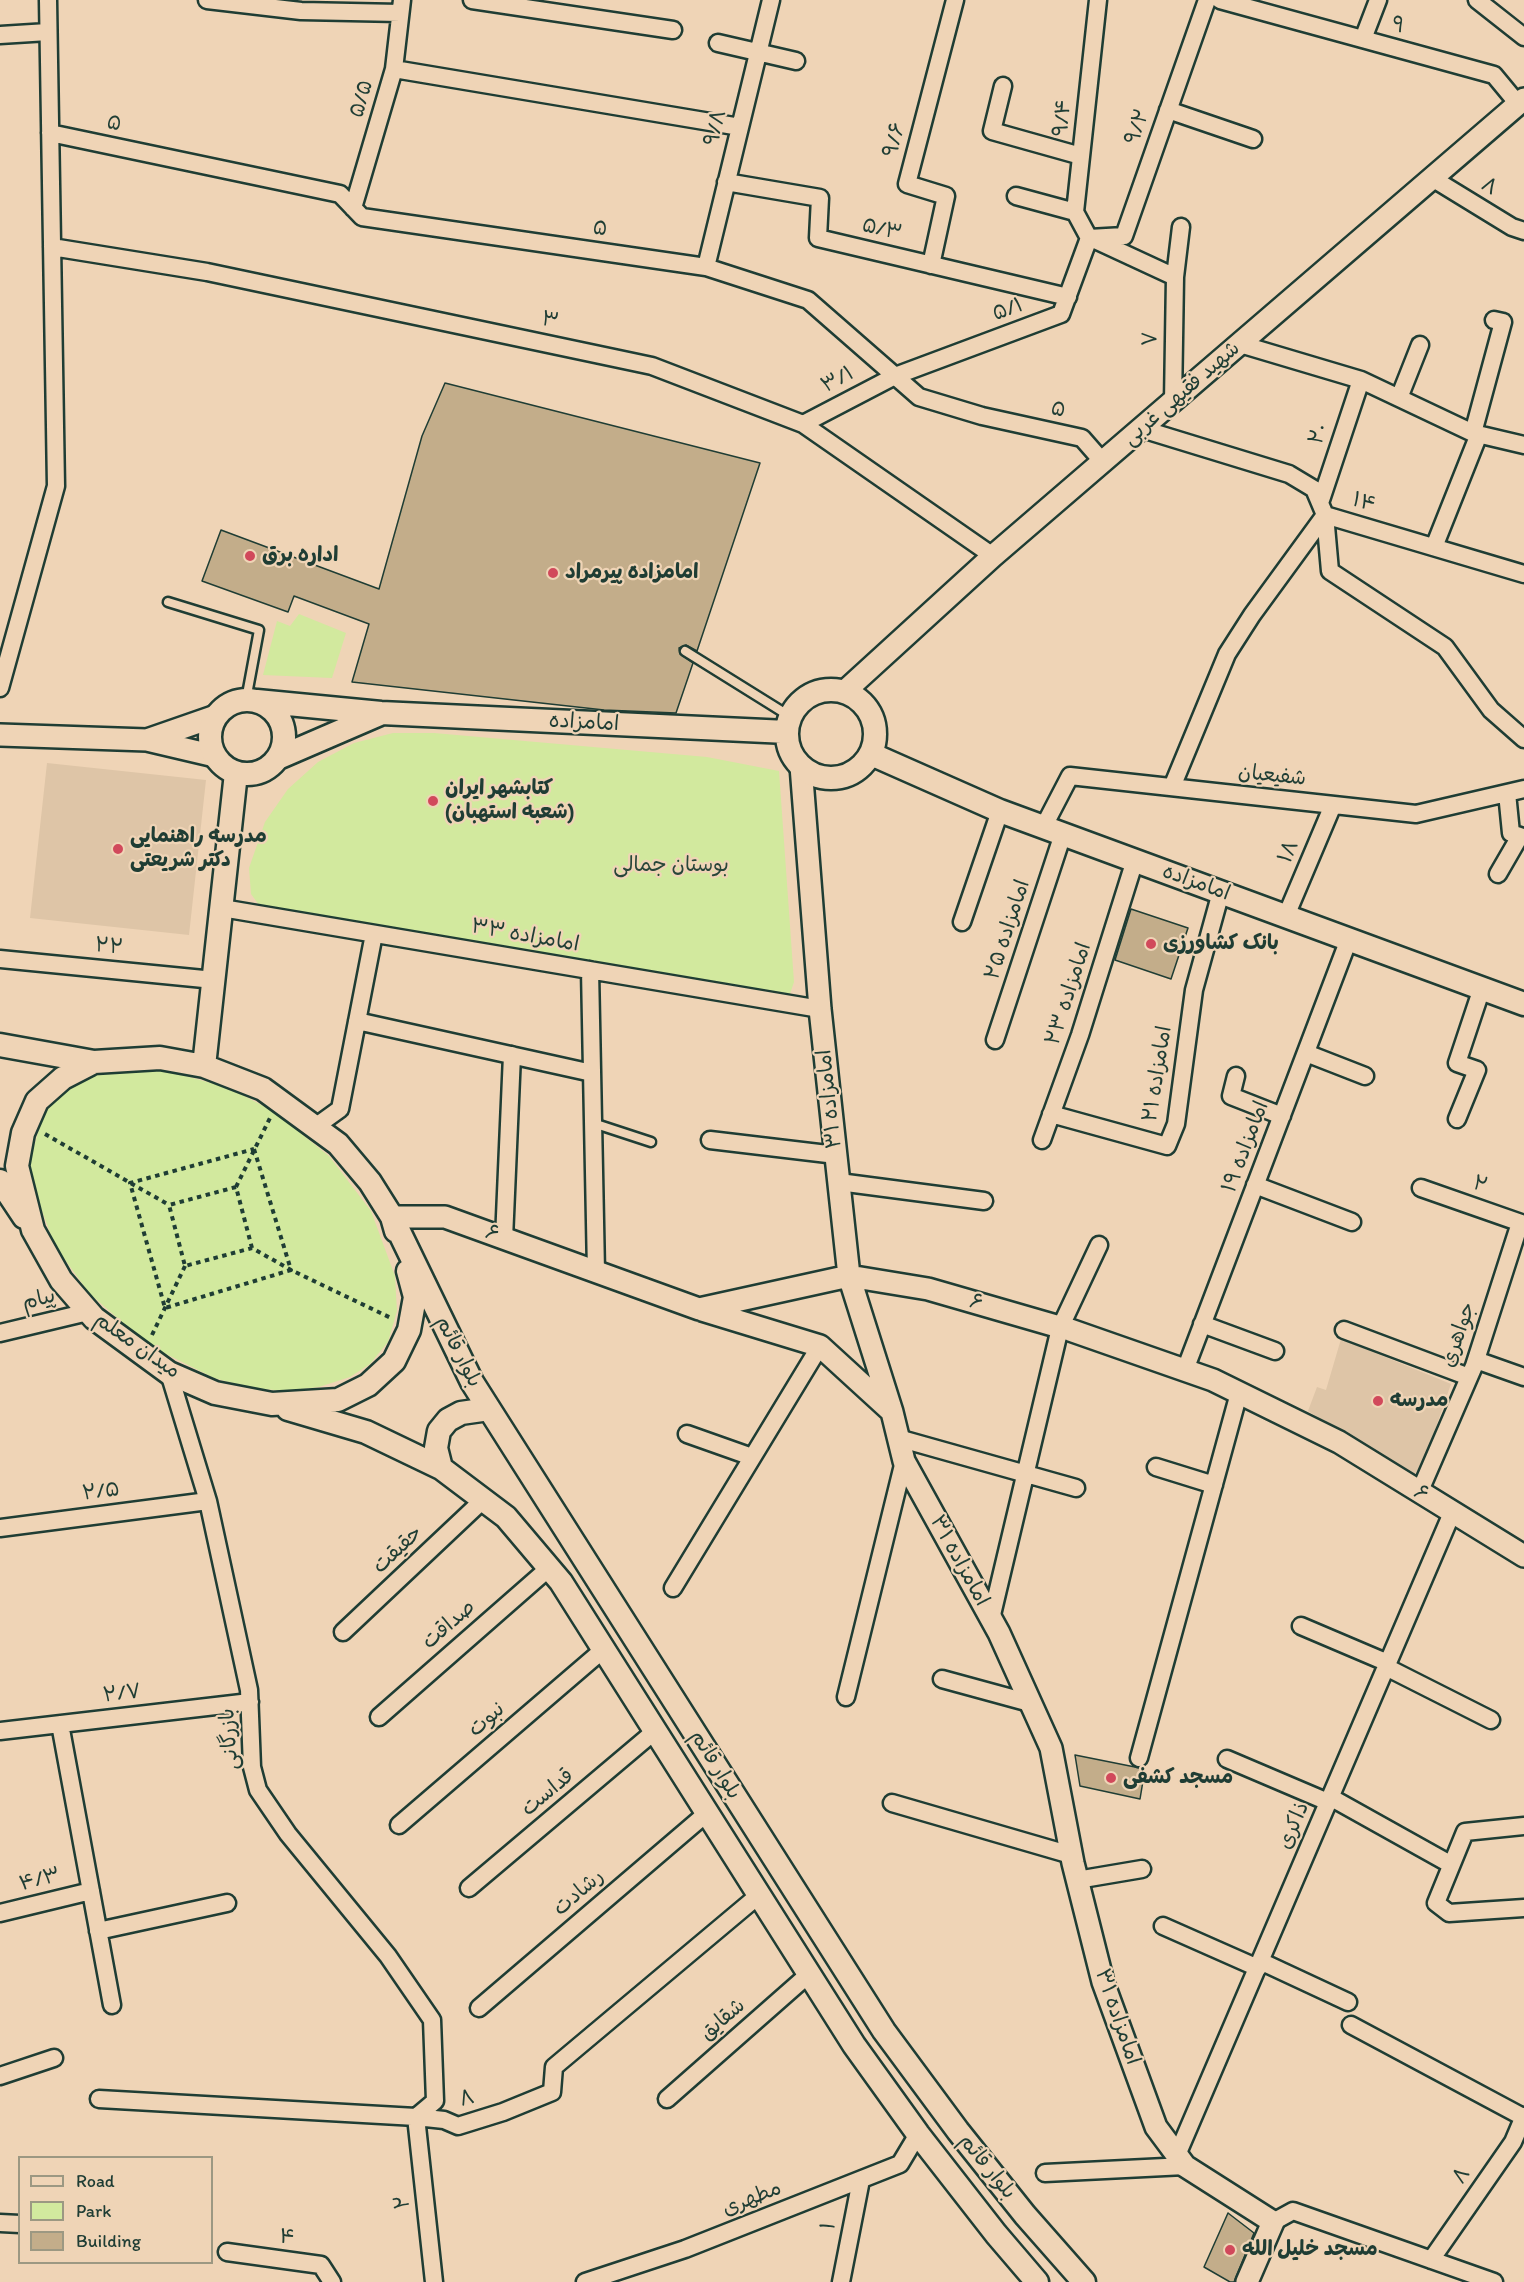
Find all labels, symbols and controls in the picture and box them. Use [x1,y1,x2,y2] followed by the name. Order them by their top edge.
[1388,12,1408,40] street label: ۹
[345,77,379,121] street label: ۵/۵
[1048,98,1078,138] street label: ۹/۴
[1120,106,1156,148] street label: ۹/۲
[699,107,733,149] street label: ۹/۸
[104,110,124,138] street label: ۵
[878,120,912,160] street label: ۹/۶
[1476,172,1502,202] street label: ۸
[859,213,905,247] street label: ۵/۳
[591,216,609,242] street label: ۵
[989,293,1027,327] street label: ۵/۱
[539,307,561,335] street label: ۳
[1138,331,1164,347] street label: ۷
[1118,336,1246,452] street label: شهید فقیهی غربی
[817,361,859,399] street label: ۳/۱
[1048,396,1068,424] street label: ۵
[1304,420,1334,448] street label: ۲۰
[1349,488,1379,518] street label: ۱۴
[262,543,338,569] place label: اداره برق
[243,549,257,563] marker: اداره برق
[565,560,699,586] place label: امامزاده پیرمراد
[546,566,560,580] marker: امامزاده پیرمراد
[548,709,620,737] street label: امامزاده
[1237,760,1307,792] street label: شفیعیان
[445,776,574,826] place label: کتابشهر ایران (شعبه استهبان)
[426,794,440,808] marker: کتابشهر ایران (شعبه استهبان)
[130,824,267,874] place label: مدرسه راهنمایی دکتر شریعتی
[1273,837,1305,867] street label: ۱۸
[111,842,125,856] marker: مدرسه راهنمایی دکتر شریعتی
[613,853,729,879] park label: بوستان جمالی
[1159,859,1233,907] street label: امامزاده
[980,877,1036,983] street label: امامزاده ۲۵
[469,914,581,958] street label: امامزاده ۳۳
[1163,931,1279,957] place label: بانک کشاورزی
[94,933,124,961] street label: ۲۲
[1144,937,1158,951] marker: بانک کشاورزی
[1041,939,1097,1049] street label: امامزاده ۲۳
[1138,1024,1178,1124] street label: امامزاده ۲۱
[812,1048,848,1150] street label: امامزاده ۳۱
[1217,1098,1275,1196] street label: امامزاده ۱۹
[1469,1171,1491,1199] street label: ۲
[482,1220,502,1248] street label: ۶
[20,1284,58,1316] street label: پیام
[966,1289,986,1317] street label: ۶
[1436,1299,1482,1371] street label: جواهری
[89,1307,185,1385] street label: میدان معلم
[429,1312,487,1392] street label: بلوار قائم
[1390,1388,1448,1414] place label: مدرسه
[1371,1394,1385,1408] marker: مدرسه
[81,1477,121,1507] street label: ۲/۵
[1409,1480,1433,1508] street label: ۶
[924,1511,994,1611] street label: امامزاده ۳۱
[368,1521,428,1579] street label: حقیقت
[417,1595,481,1655] street label: صداقت
[102,1679,142,1709] street label: ۲/۷
[463,1697,511,1743] street label: نبوت
[215,1707,245,1771] street label: بازرگانی
[684,1726,746,1804] street label: بلوار قائم
[517,1764,579,1822] street label: قداست
[1123,1765,1233,1791] place label: مسجد کشفی
[1104,1771,1118,1785] marker: مسجد کشفی
[1273,1799,1315,1853] street label: ذاکری
[17,1863,63,1897] street label: ۴/۳
[549,1864,609,1922] street label: رشادت
[1089,1966,1145,2068] street label: امامزاده ۳۱
[695,1994,751,2046] street label: شقایق
[457,2085,477,2113] street label: ۸
[953,2129,1021,2205] street label: بلوار قائم
[18,2156,213,2264] legend
[1447,2163,1477,2189] street label: ۸
[76,2170,115,2192] text: Road
[719,2176,785,2222] street label: مطهری
[390,2194,416,2210] street label: ۲
[76,2200,111,2222] text: Park
[816,2220,842,2232] street label: ۱
[277,2224,297,2252] street label: ۴
[76,2230,141,2252] text: Building
[1242,2237,1378,2263] place label: مسجد خلیل الله
[1223,2243,1237,2257] marker: مسجد خلیل الله

